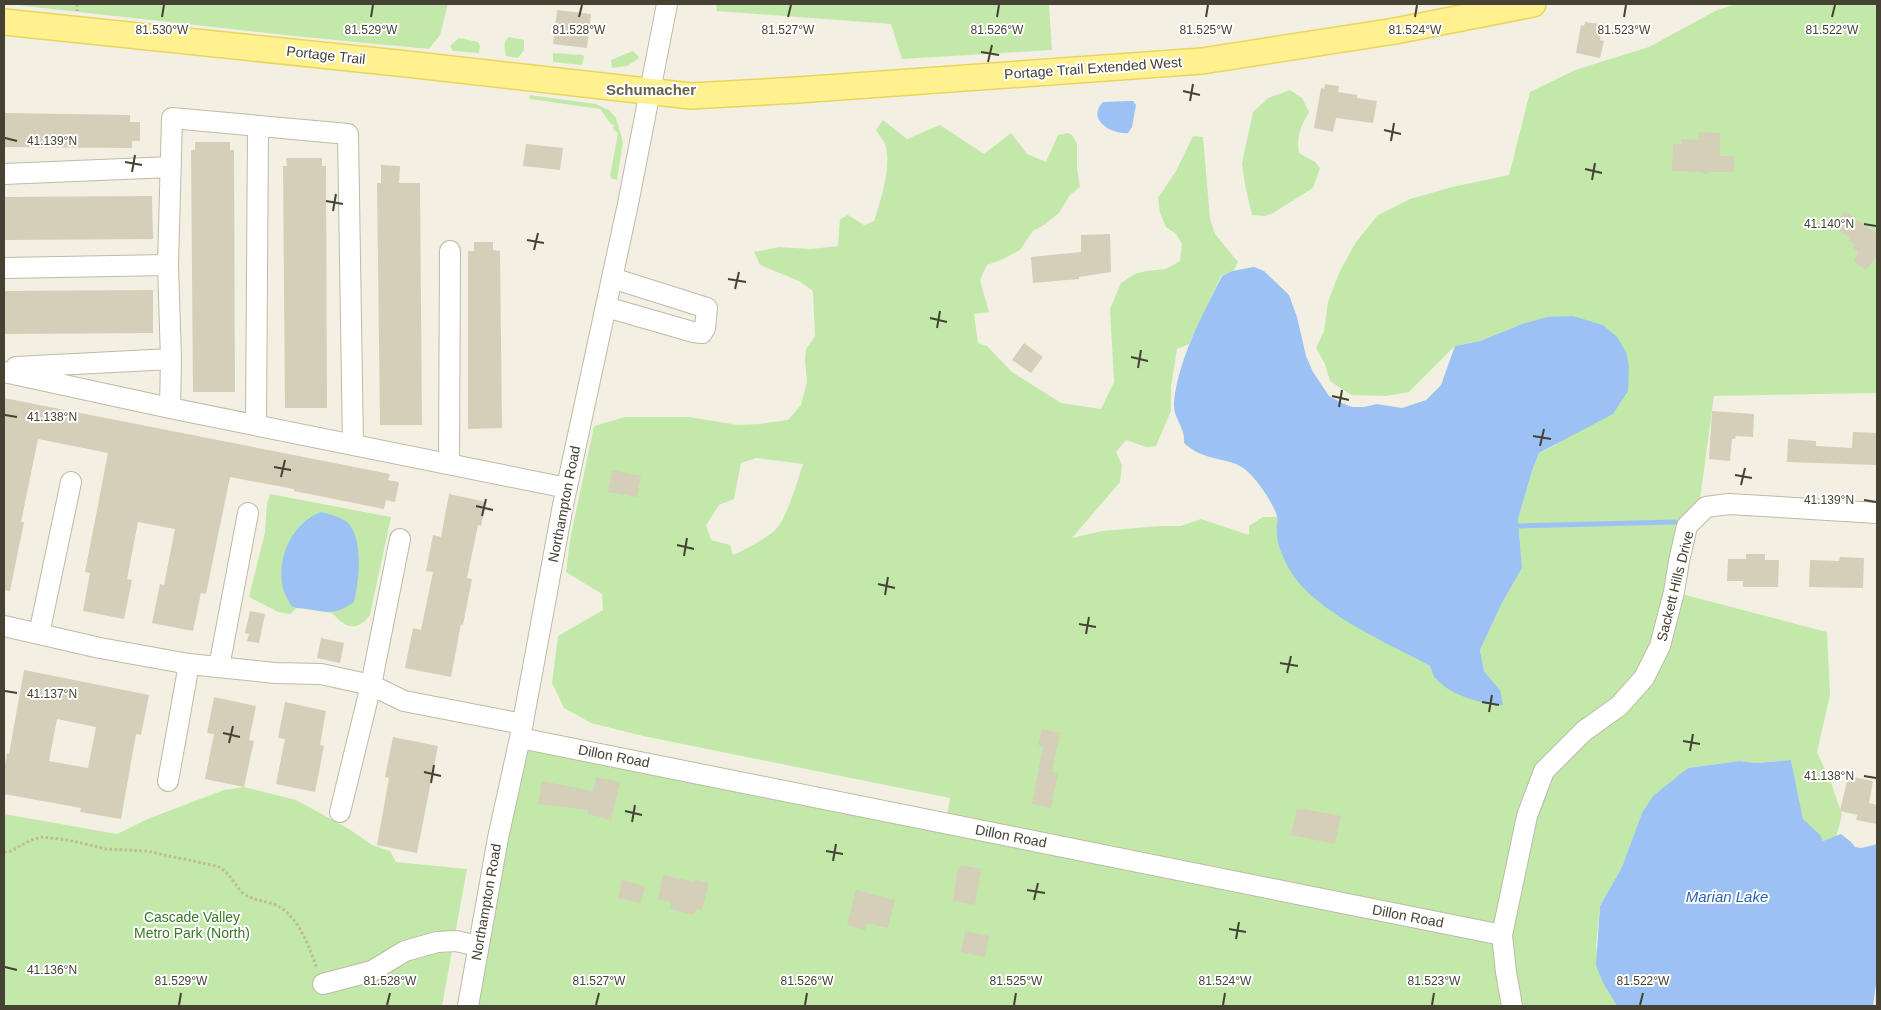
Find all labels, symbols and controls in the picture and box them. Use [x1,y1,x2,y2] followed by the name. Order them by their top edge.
[136,23,189,37] text: 81.530°W
[345,23,398,37] text: 81.529°W
[553,23,606,37] text: 81.528°W
[762,23,815,37] text: 81.527°W
[971,23,1024,37] text: 81.526°W
[1180,23,1233,37] text: 81.525°W
[1389,23,1442,37] text: 81.524°W
[1598,23,1651,37] text: 81.523°W
[1806,23,1859,37] text: 81.522°W
[286,43,366,67] street label: Portage Trail
[1004,54,1182,82] street label: Portage Trail Extended West
[606,81,696,98] district label: Schumacher
[27,134,77,148] text: 41.139°N
[1804,217,1854,231] text: 41.140°N
[27,410,77,424] text: 41.138°N
[545,444,583,564] street label: Northampton Road
[1804,493,1854,507] text: 41.139°N
[1653,529,1697,643] street label: Sackett Hills Drive
[27,687,77,701] text: 41.137°N
[577,741,651,771] street label: Dillon Road
[1804,769,1854,783] text: 41.138°N
[974,821,1048,851] street label: Dillon Road
[468,842,504,962] street label: Northampton Road
[1686,888,1768,905] water label: Marian Lake
[1371,901,1445,931] street label: Dillon Road
[134,909,250,941] park label: Cascade Valley Metro Park (North)
[27,963,77,977] text: 41.136°N
[155,974,208,988] text: 81.529°W
[364,974,417,988] text: 81.528°W
[573,974,626,988] text: 81.527°W
[781,974,834,988] text: 81.526°W
[990,974,1043,988] text: 81.525°W
[1199,974,1252,988] text: 81.524°W
[1408,974,1461,988] text: 81.523°W
[1617,974,1670,988] text: 81.522°W

